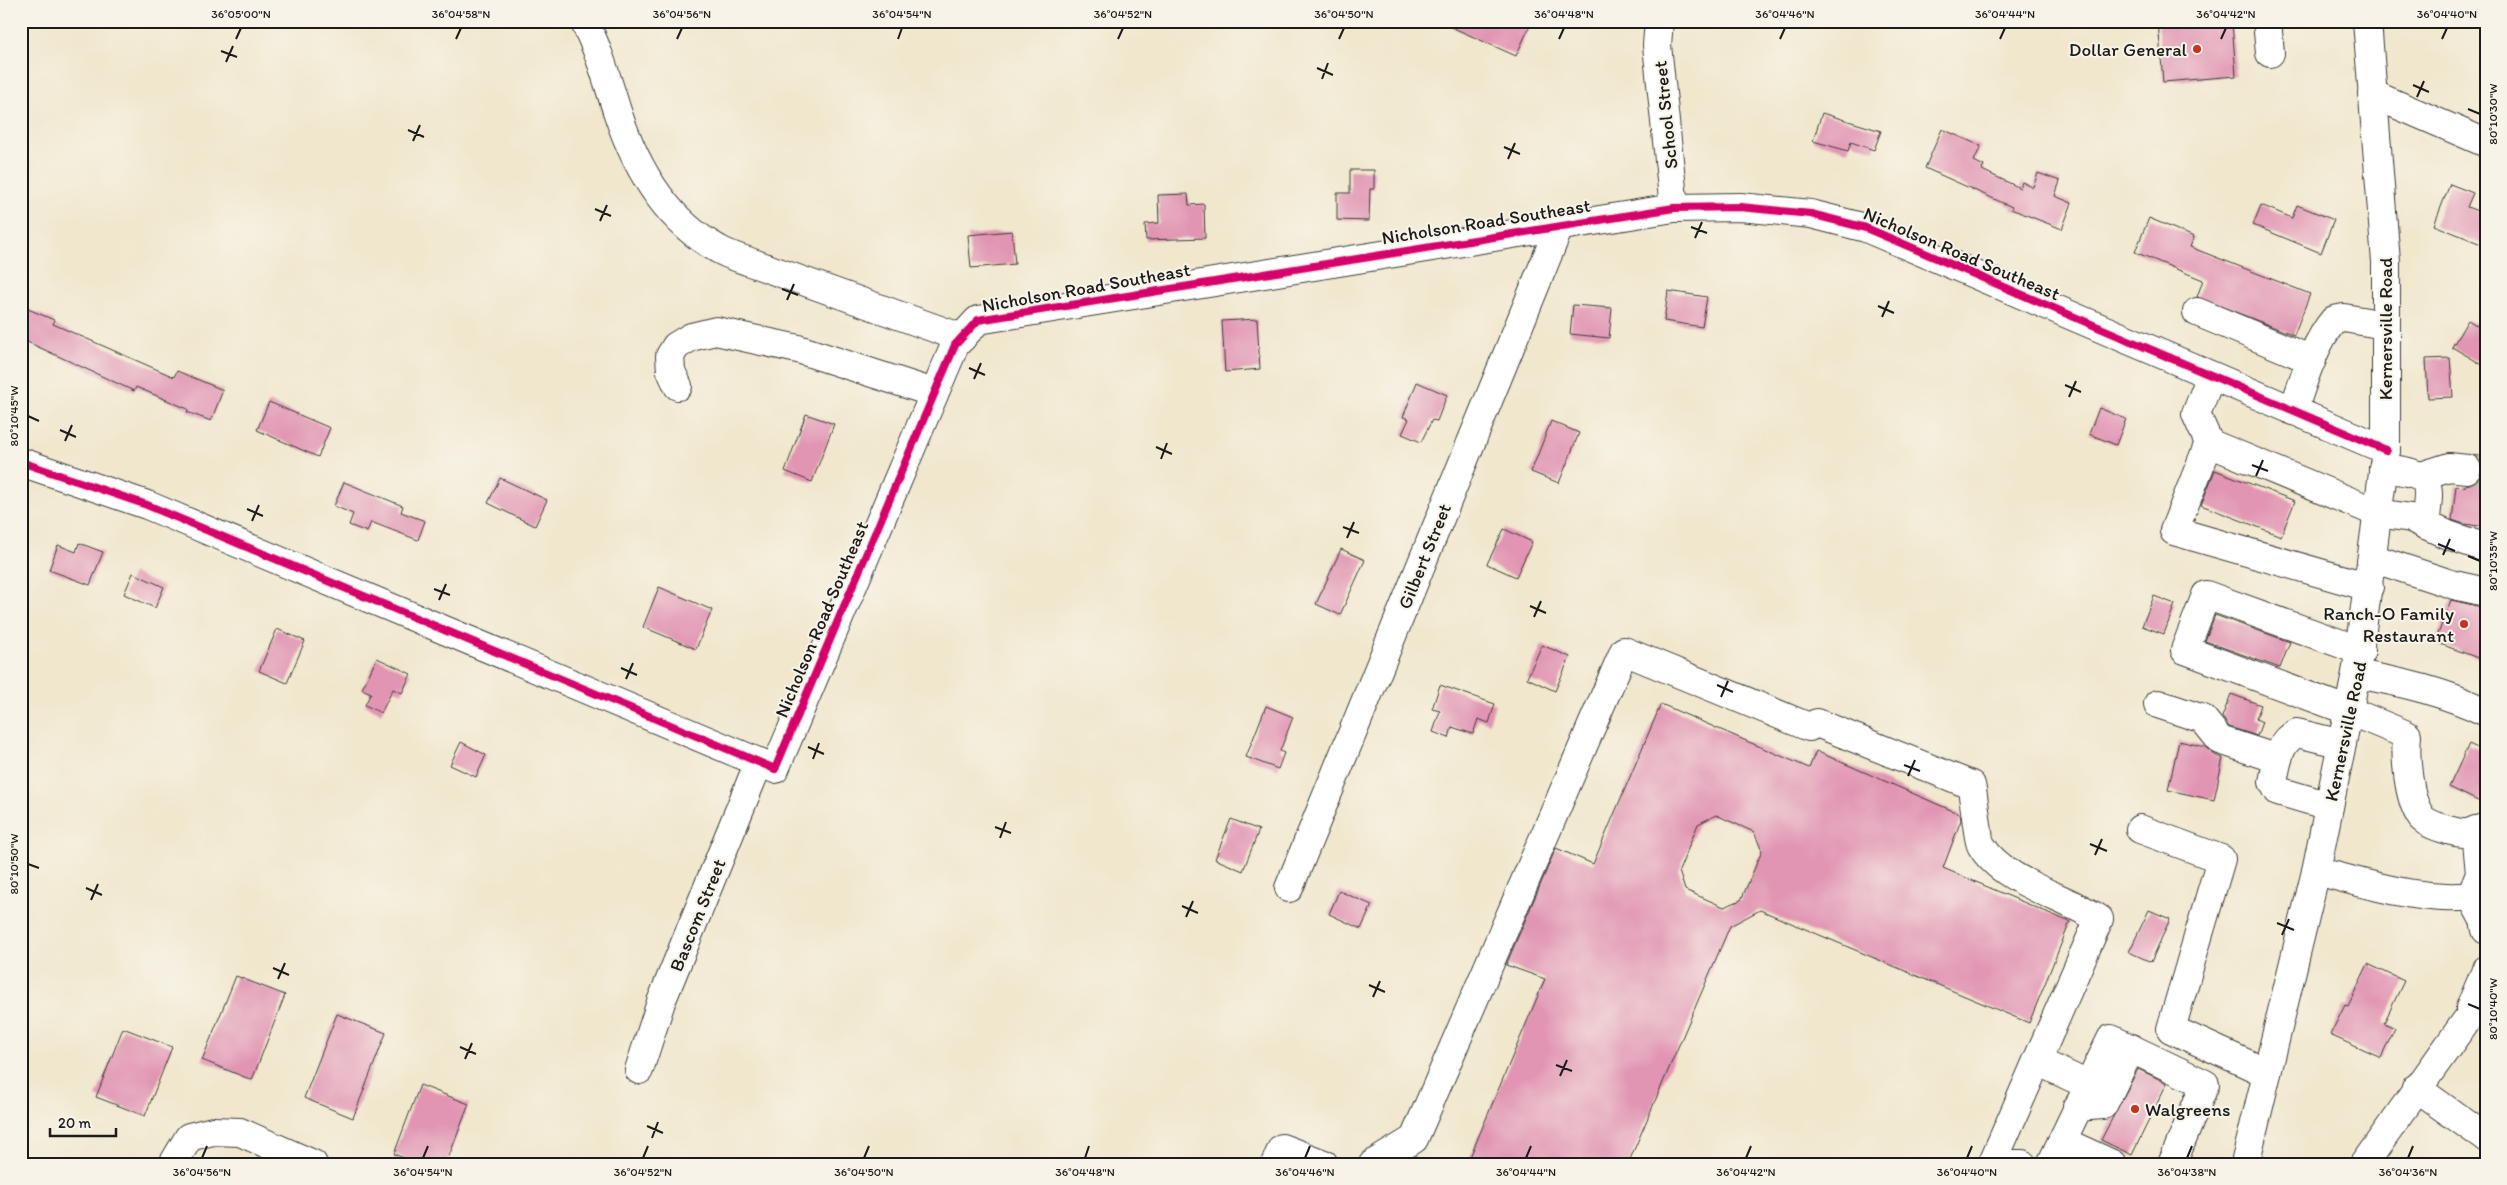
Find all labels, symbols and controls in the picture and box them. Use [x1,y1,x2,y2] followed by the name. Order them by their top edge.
[211,7,271,21] text: 36°05'00"N
[432,7,490,21] text: 36°04'58"N
[653,7,711,21] text: 36°04'56"N
[872,7,932,21] text: 36°04'54"N
[1094,7,1152,21] text: 36°04'52"N
[1314,7,1374,21] text: 36°04'50"N
[1534,7,1594,21] text: 36°04'48"N
[1755,7,1815,21] text: 36°04'46"N
[1975,7,2035,21] text: 36°04'44"N
[2196,7,2256,21] text: 36°04'42"N
[2417,7,2477,21] text: 36°04'40"N
[2069,38,2188,61] place label: Dollar General
[2191,43,2203,55] marker: Dollar General
[1648,60,1683,170] street label: School Street
[2486,83,2500,145] text: 80°10'30"W
[1380,194,1592,249] street label: Nicholson Road Southeast
[1860,202,2063,305] street label: Nicholson Road Southeast
[980,258,1192,317] street label: Nicholson Road Southeast
[2374,258,2397,400] street label: Kernersville Road
[7,386,21,446] text: 80°10'45"W
[1393,500,1456,612] street label: Gilbert Street
[770,518,873,721] street label: Nicholson Road Southeast
[2486,531,2500,591] text: 80°10'35"W
[2323,602,2454,647] place label: Ranch-O Family Restaurant
[2458,618,2470,630] marker: Ranch-O Family Restaurant
[2319,659,2372,803] street label: Kernersville Road
[7,833,21,895] text: 80°10'50"W
[664,855,731,975] street label: Bascom Street
[2486,978,2500,1040] text: 80°10'40"W
[2145,1098,2230,1121] place label: Walgreens
[2129,1103,2141,1115] marker: Walgreens
[50,1105,116,1137] scale bar
[58,1114,92,1132] text: 20 m
[173,1165,231,1179] text: 36°04'56"N
[393,1165,453,1179] text: 36°04'54"N
[614,1165,672,1179] text: 36°04'52"N
[834,1165,894,1179] text: 36°04'50"N
[1055,1165,1115,1179] text: 36°04'48"N
[1275,1165,1335,1179] text: 36°04'46"N
[1496,1165,1556,1179] text: 36°04'44"N
[1716,1165,1776,1179] text: 36°04'42"N
[1937,1165,1997,1179] text: 36°04'40"N
[2158,1165,2216,1179] text: 36°04'38"N
[2379,1165,2437,1179] text: 36°04'36"N

